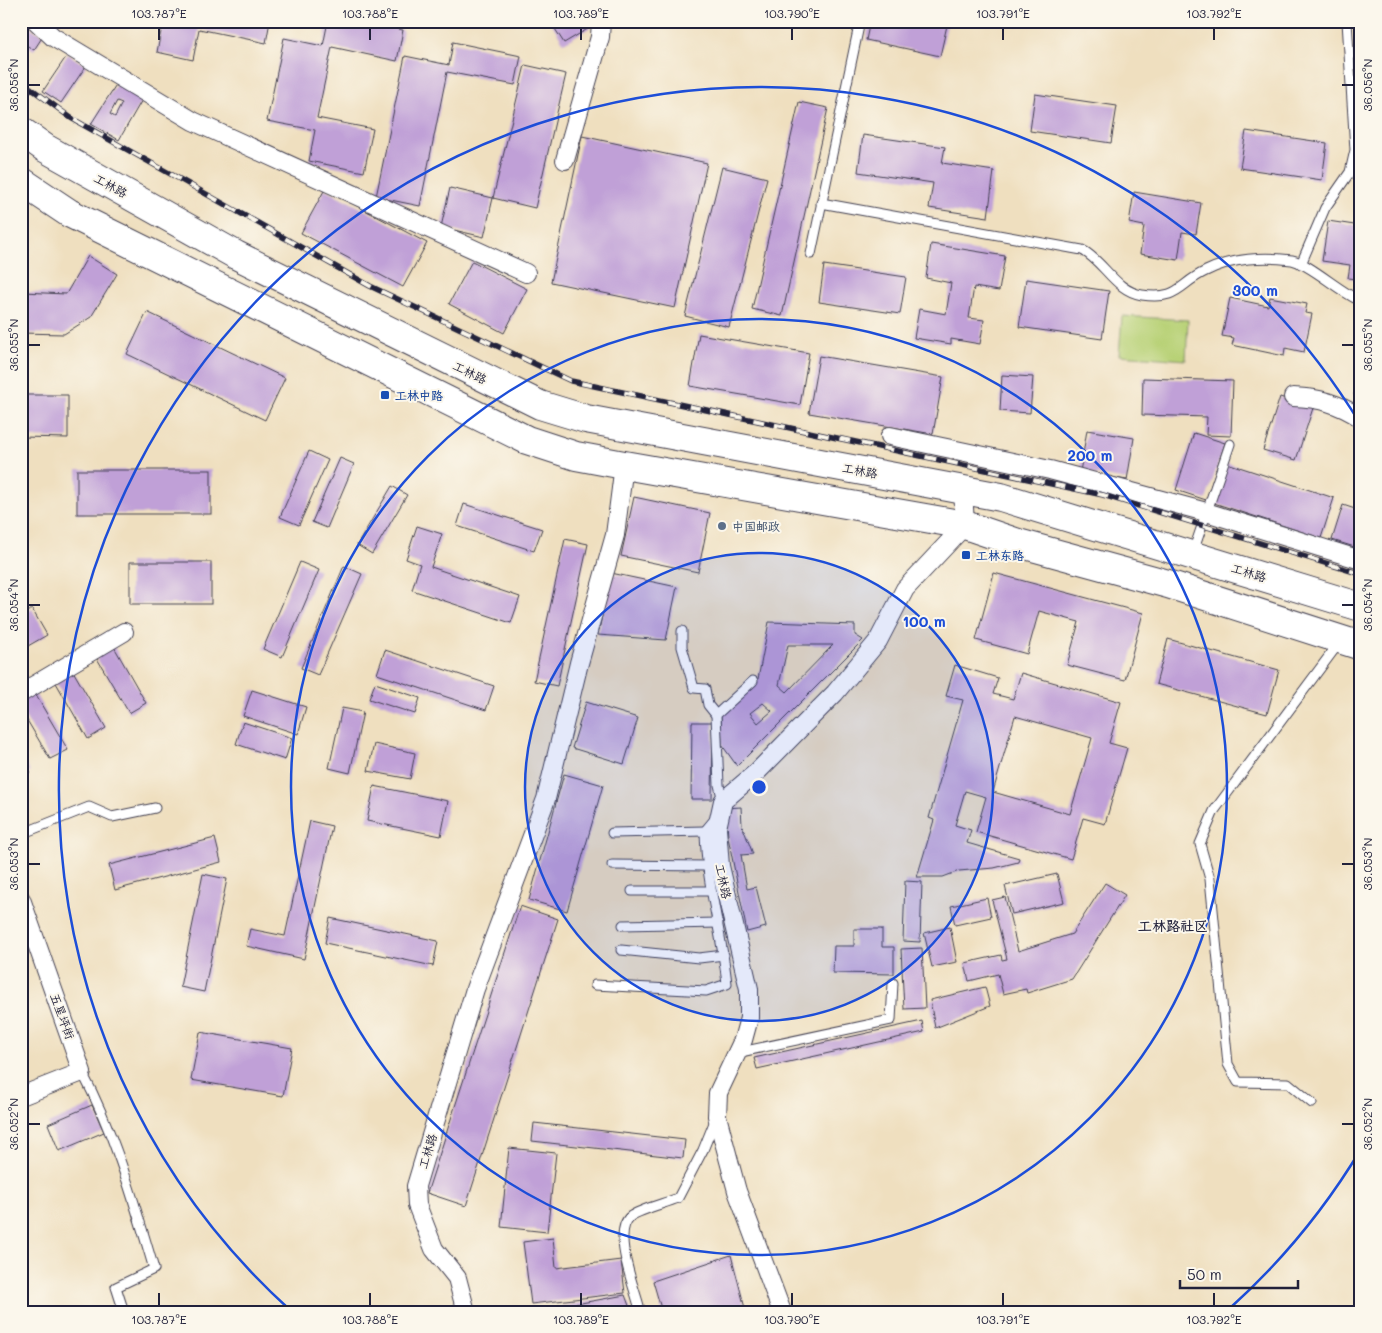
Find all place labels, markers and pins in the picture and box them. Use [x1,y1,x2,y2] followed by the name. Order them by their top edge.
[395,387,443,403] place label: 工林中路
[379,389,391,401] marker: 工林中路
[732,518,780,534] place label: 中国邮政
[716,520,728,532] marker: 中国邮政
[976,547,1024,563] place label: 工林东路
[960,549,972,561] marker: 工林东路
[750,778,768,796] centre of rings

